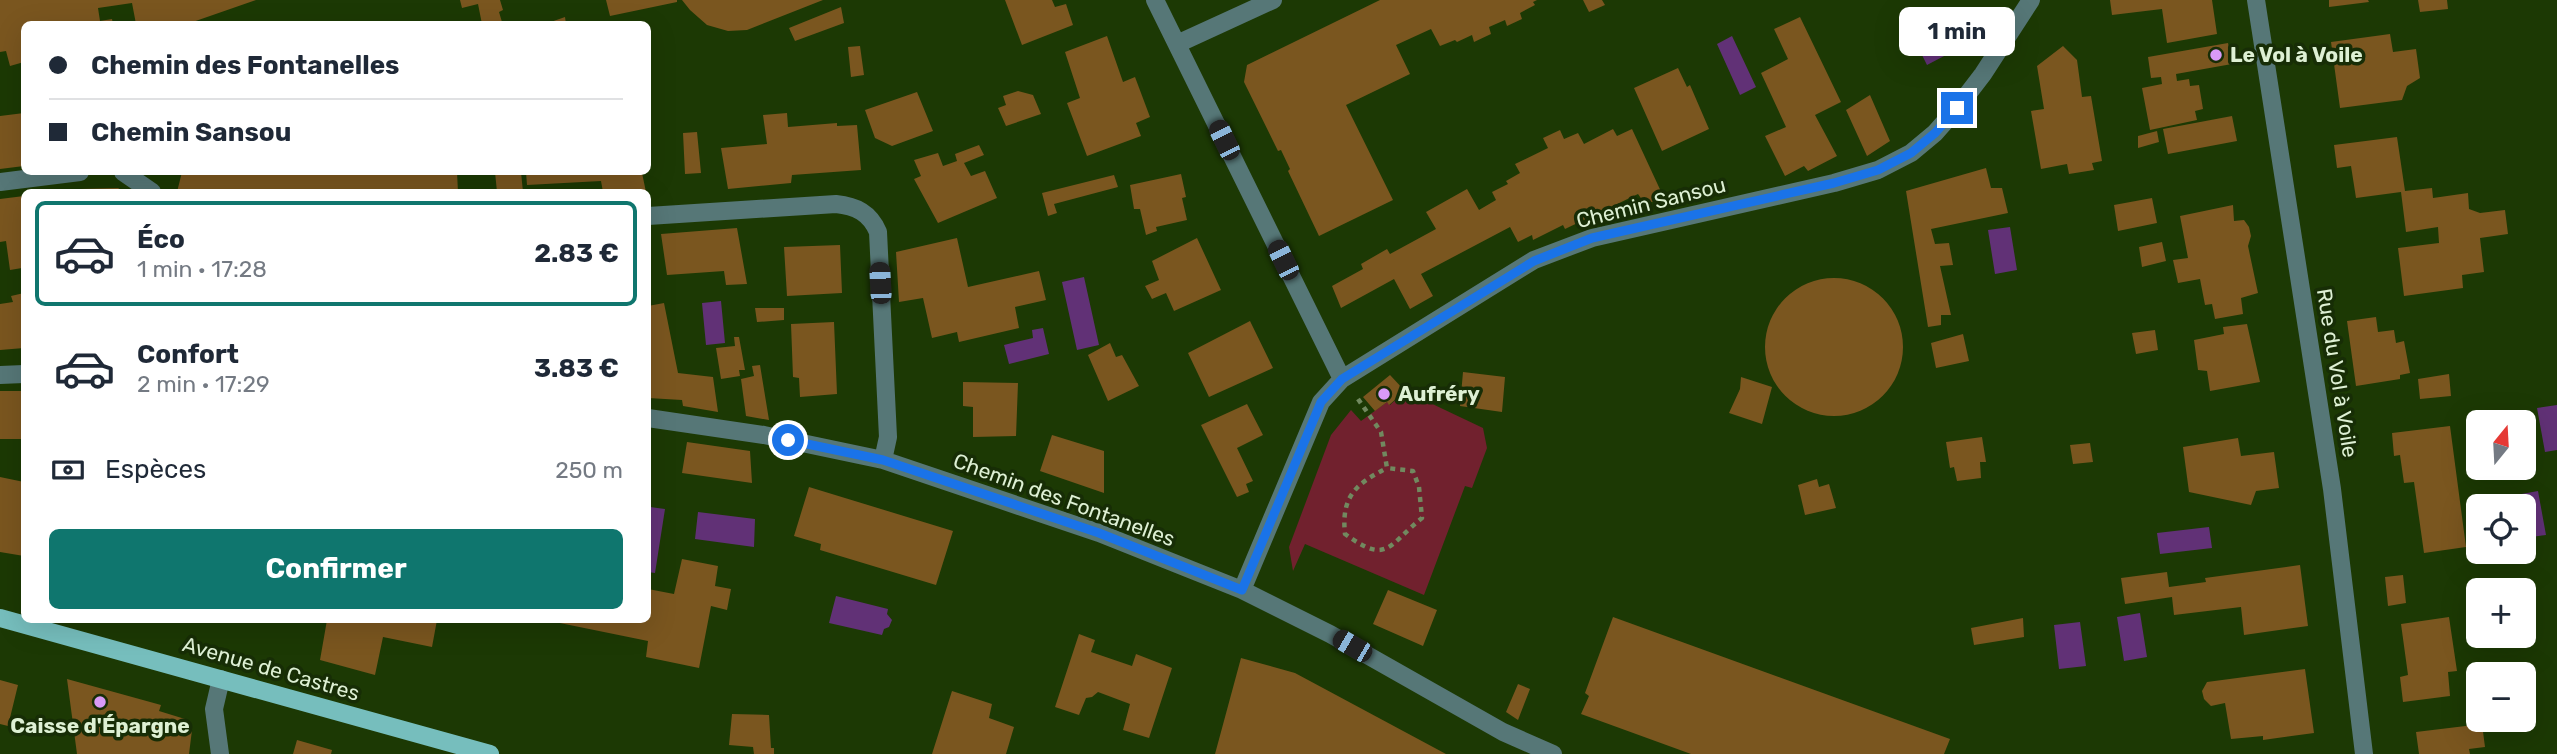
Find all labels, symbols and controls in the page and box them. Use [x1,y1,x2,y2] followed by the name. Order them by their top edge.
[1899,7,2015,56] callout: 1 min
[1928,17,1986,45] text: 1 min
[2230,42,2363,67] place label: Le Vol à Voile
[2208,47,2224,63] marker: Le Vol à Voile
[91,50,400,81] text: Chemin des Fontanelles
[1941,92,1973,124] route end
[91,117,291,148] text: Chemin Sansou
[1206,117,1243,163] car
[1574,172,1728,233] street label: Chemin Sansou
[53,222,116,285] icon: car
[137,224,185,255] text: Éco
[1265,237,1302,283] car
[534,238,619,269] text: 2.83 €
[137,255,267,283] text: 1 min · 17:28
[869,261,892,305] car
[2312,287,2363,459] street label: Rue du Vol à Voile
[53,337,116,400] icon: car
[137,339,239,370] text: Confort
[534,353,619,384] text: 3.83 €
[137,370,270,398] text: 2 min · 17:29
[1398,381,1480,406] place label: Aufréry
[1376,386,1392,402] marker: Aufréry
[2466,410,2536,480] north arrow
[2466,410,2536,732] map controls
[772,424,804,456] route start
[950,448,1178,551] street label: Chemin des Fontanelles
[49,451,87,489] icon: cash
[105,454,206,485] text: Espèces
[555,456,623,484] text: 250 m
[2466,494,2536,564] button: locate
[49,529,623,609] button: Confirmer
[2466,578,2536,648] button: +
[1329,626,1376,666] car
[180,631,362,706] street label: Avenue de Castres
[2466,662,2536,732] button: −
[92,694,108,710] marker: Caisse d'Épargne
[10,713,190,738] place label: Caisse d'Épargne

